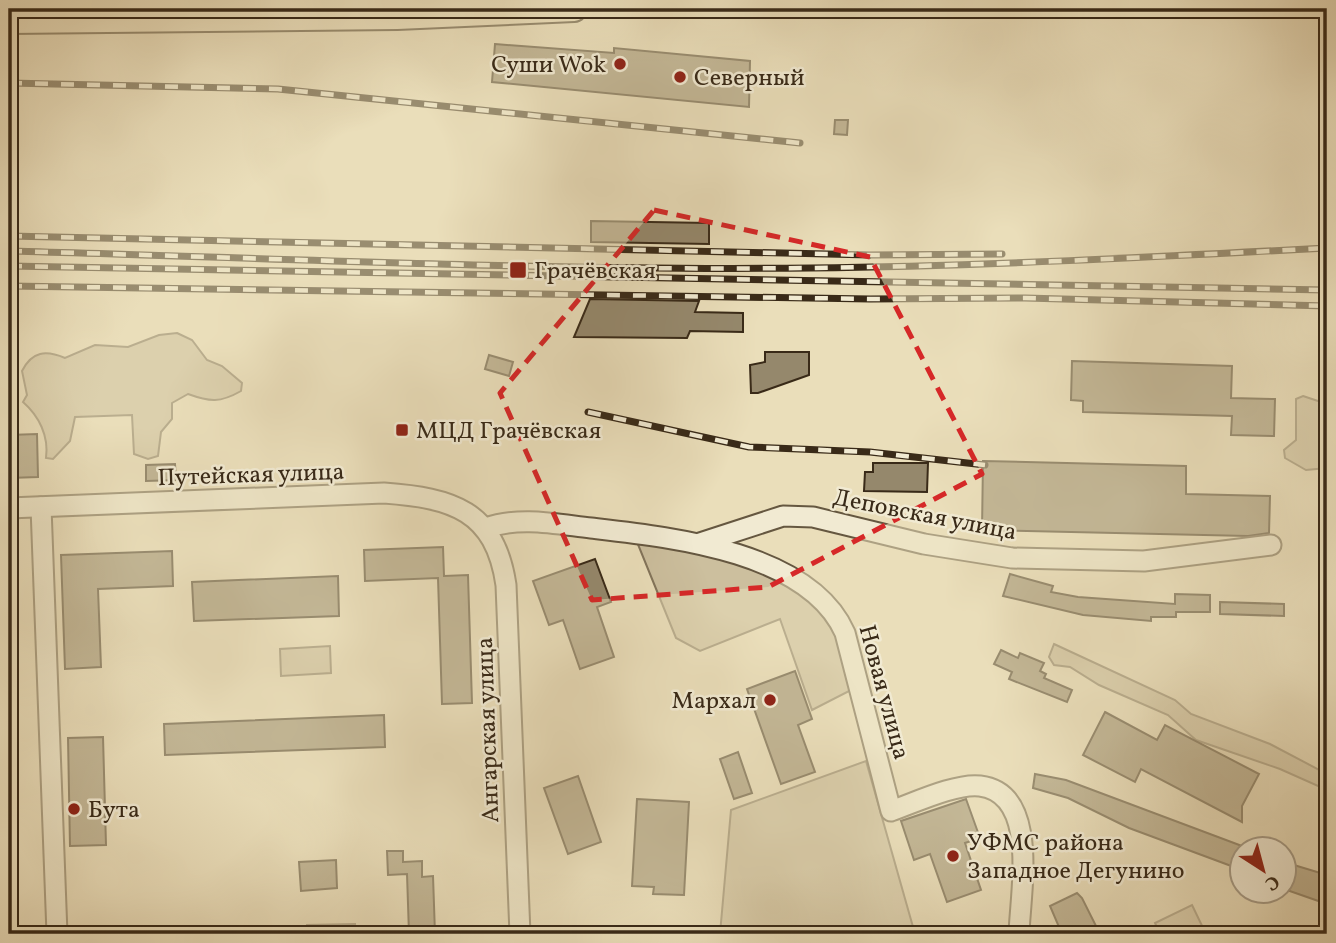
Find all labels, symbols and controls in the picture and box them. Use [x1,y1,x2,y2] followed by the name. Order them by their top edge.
[491,49,606,83] place label: Суши Wok
[612,56,628,72] marker: Суши Wok
[694,62,805,96] place label: Северный
[672,69,688,85] marker: Северный
[534,255,656,289] place label: Грачёвская
[508,260,528,280] marker: Грачёвская
[416,415,601,449] place label: МЦД Грачёвская
[394,422,410,438] marker: МЦД Грачёвская
[157,456,345,496] street label: Путейская улица
[830,481,1019,550] street label: Деповская улица
[849,621,917,764] street label: Новая улица
[469,636,509,823] street label: Ангарская улица
[672,685,756,719] place label: Мархал
[762,692,778,708] marker: Мархал
[88,794,140,828] place label: Бута
[66,801,82,817] marker: Бута
[967,827,1185,889] place label: УФМС района Западное Дегунино
[1228,834,1298,904] north arrow
[945,848,961,864] marker: УФМС района Западное Дегунино
[1259,868,1284,896] text: С

